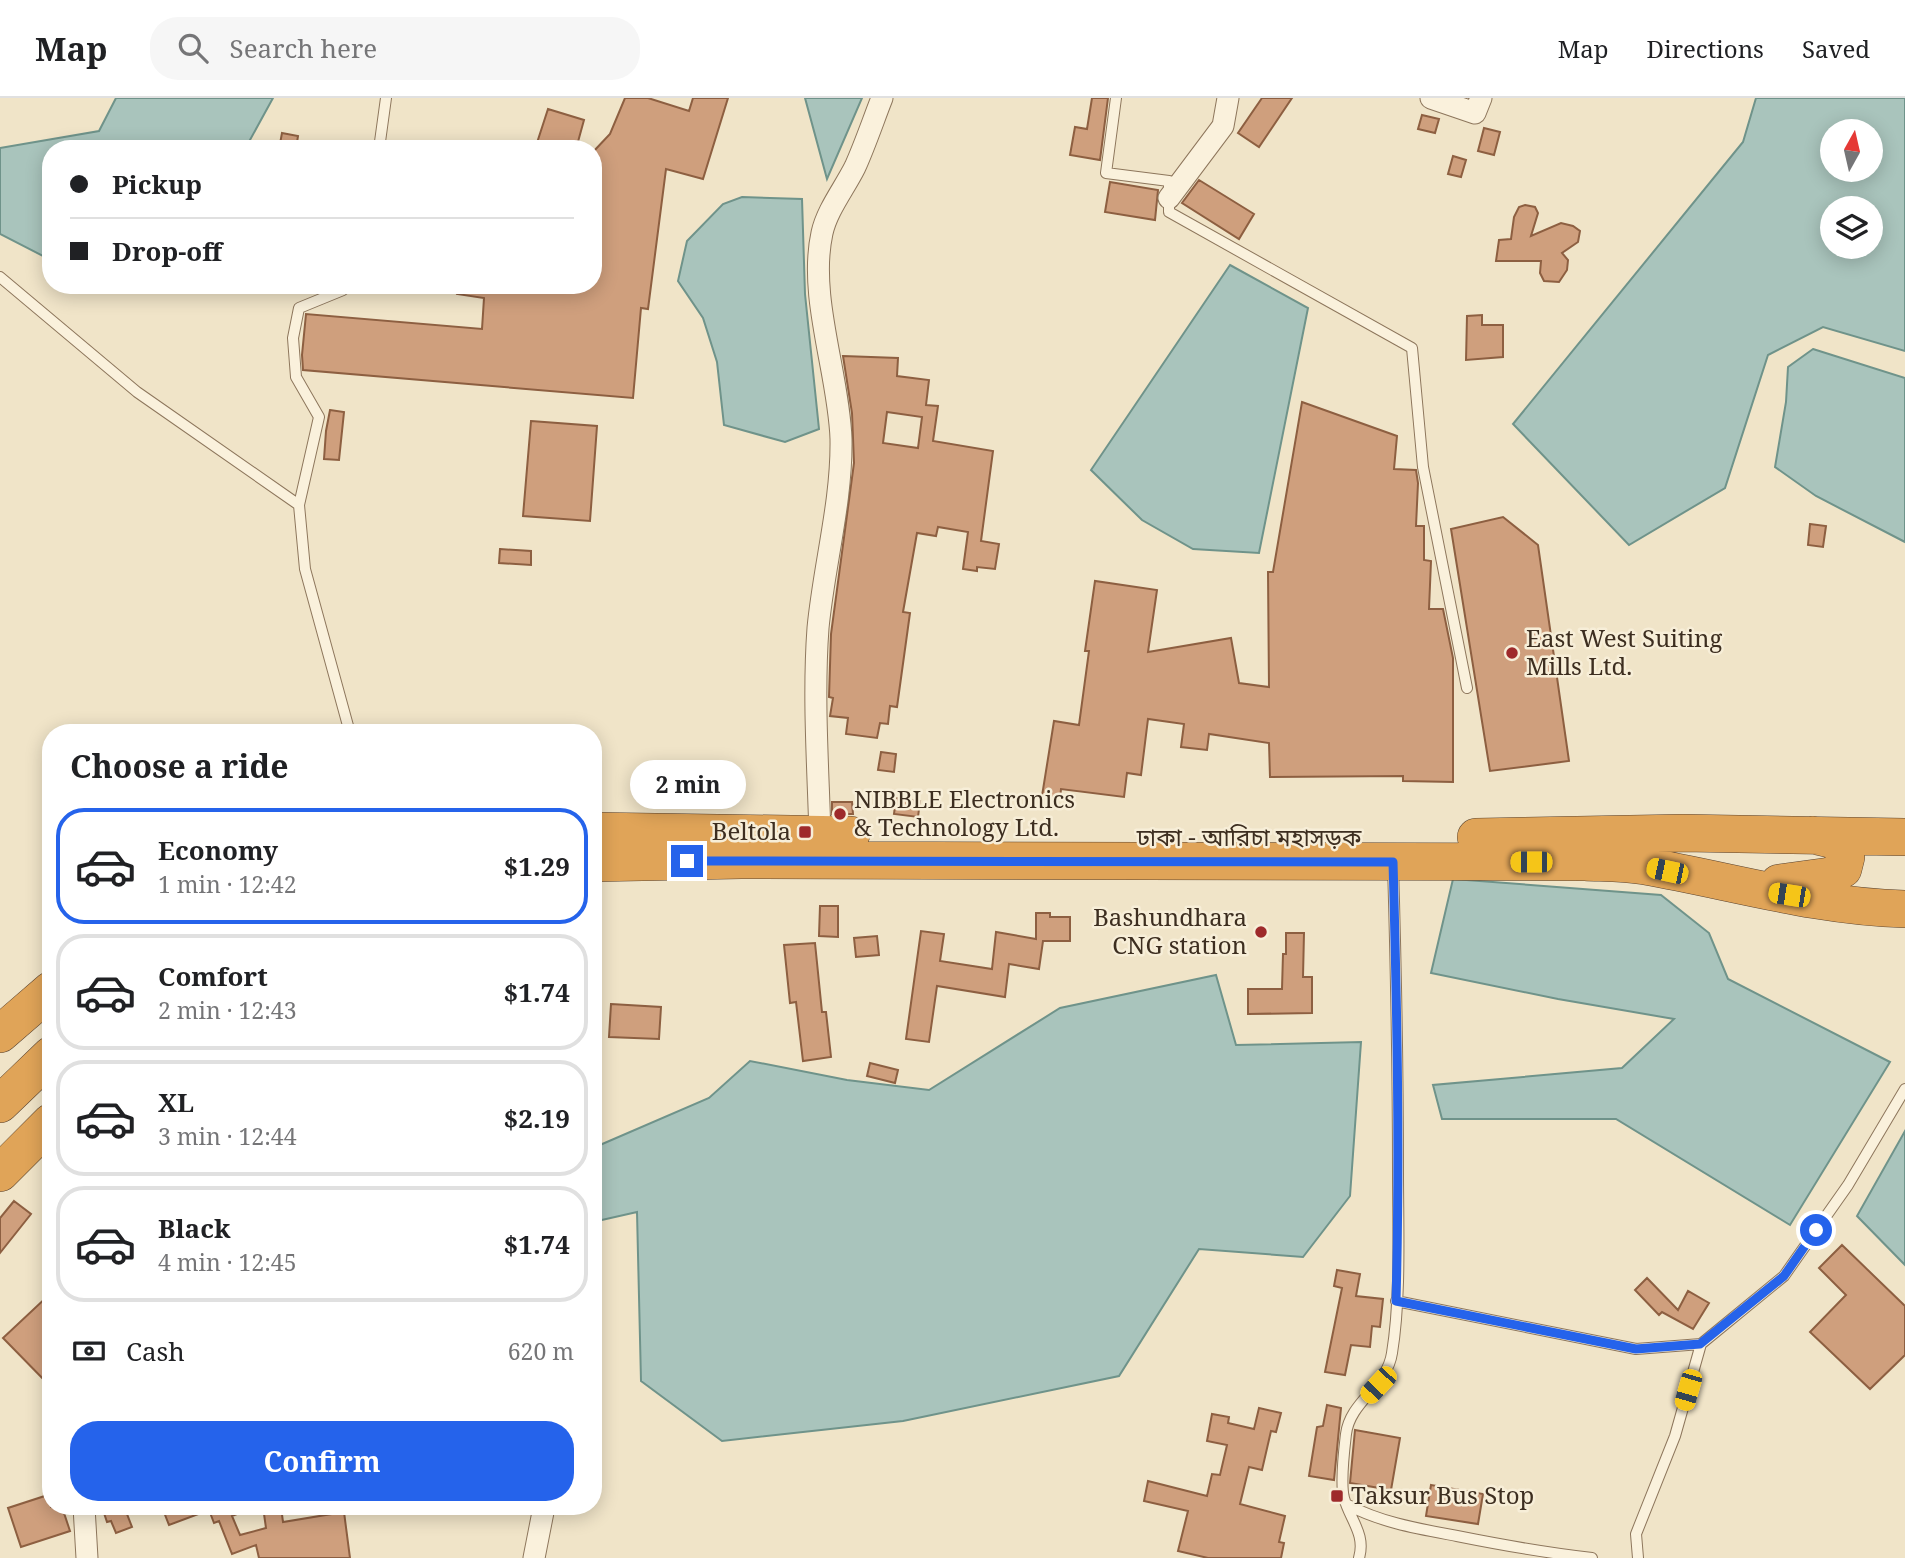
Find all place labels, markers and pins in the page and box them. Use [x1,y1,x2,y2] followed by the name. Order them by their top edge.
[1526,621,1723,682] place label: East West Suiting Mills Ltd.
[1504,645,1520,661] marker: East West Suiting Mills Ltd.
[854,782,1075,843] place label: NIBBLE Electronics & Technology Ltd.
[832,806,848,822] marker: NIBBLE Electronics & Technology Ltd.
[712,814,791,847] place label: Beltola
[797,824,813,840] marker: Beltola
[1093,900,1247,961] place label: Bashundhara CNG station
[1253,924,1269,940] marker: Bashundhara CNG station
[1351,1478,1534,1511] place label: Taksur Bus Stop
[1329,1488,1345,1504] marker: Taksur Bus Stop

